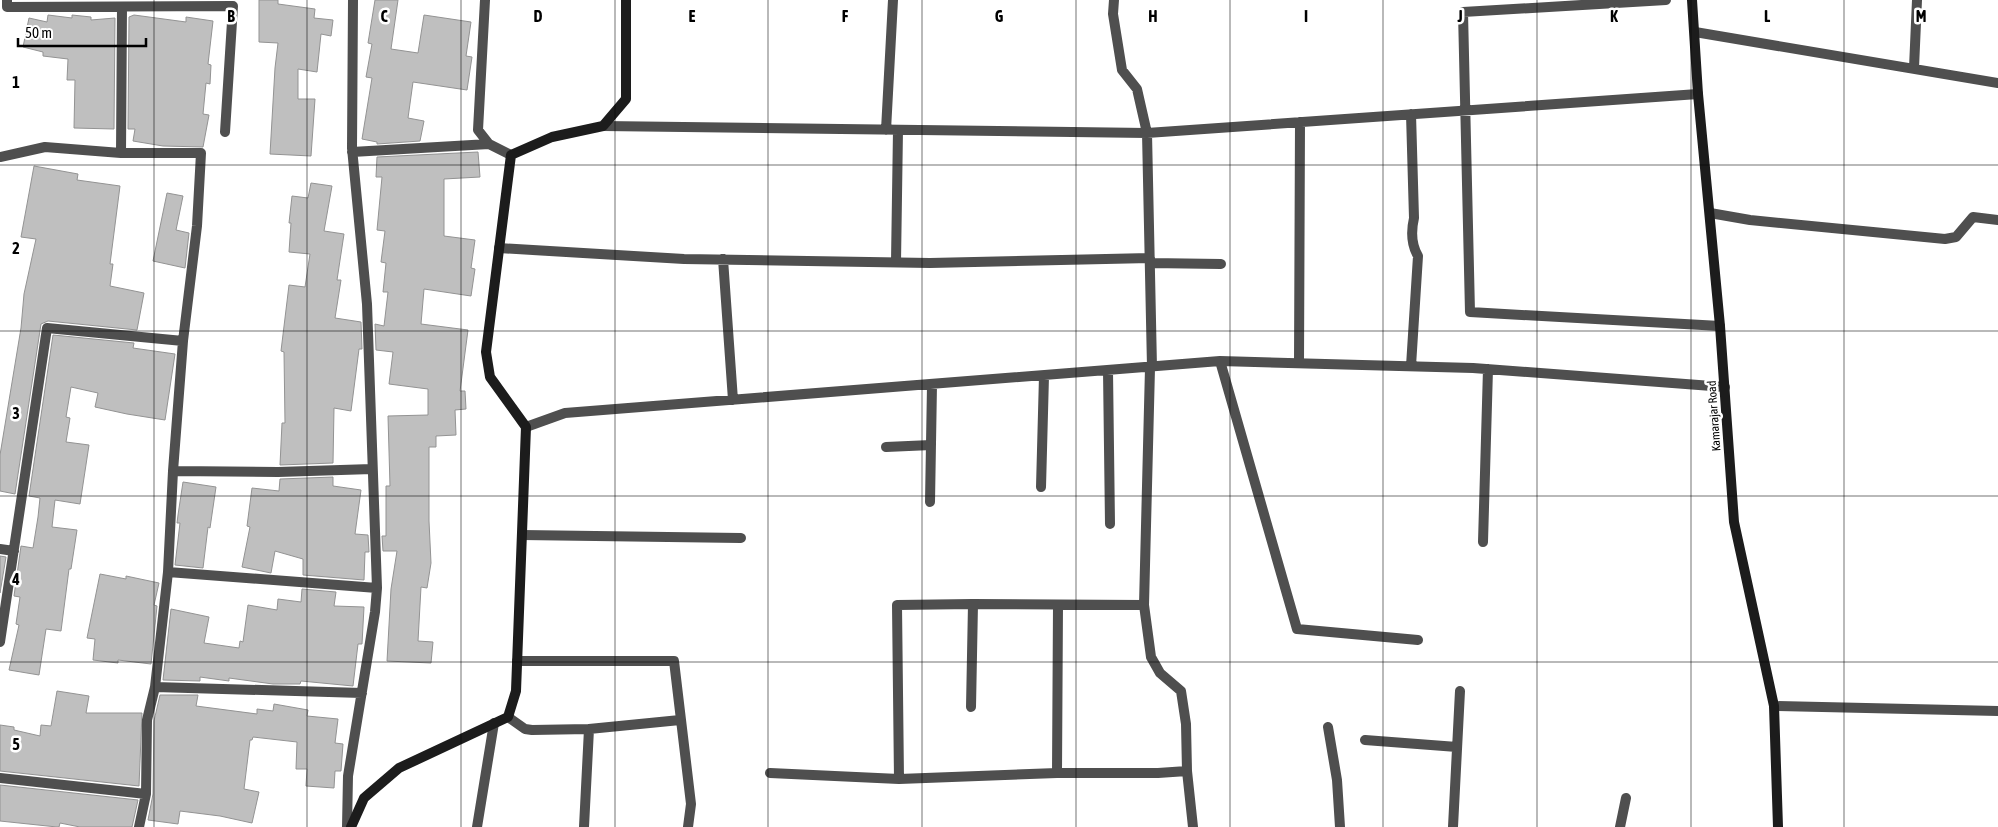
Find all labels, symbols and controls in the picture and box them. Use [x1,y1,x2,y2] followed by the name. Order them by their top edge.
[227,7,235,25] text: B
[380,7,388,25] text: C
[534,7,543,25] text: D
[689,7,696,25] text: E
[842,7,849,25] text: F
[995,7,1004,25] text: G
[1148,7,1158,25] text: H
[1304,7,1308,25] text: I
[1456,7,1463,25] text: J
[1610,7,1618,25] text: K
[1764,7,1771,25] text: L
[1916,7,1926,25] text: M
[18,15,145,47] scale bar
[25,24,52,41] text: 50 m
[12,73,20,91] text: 1
[12,239,20,257] text: 2
[1705,380,1723,452] street label: Kamarajar Road
[12,404,20,422] text: 3
[11,570,20,588] text: 4
[12,735,20,753] text: 5

